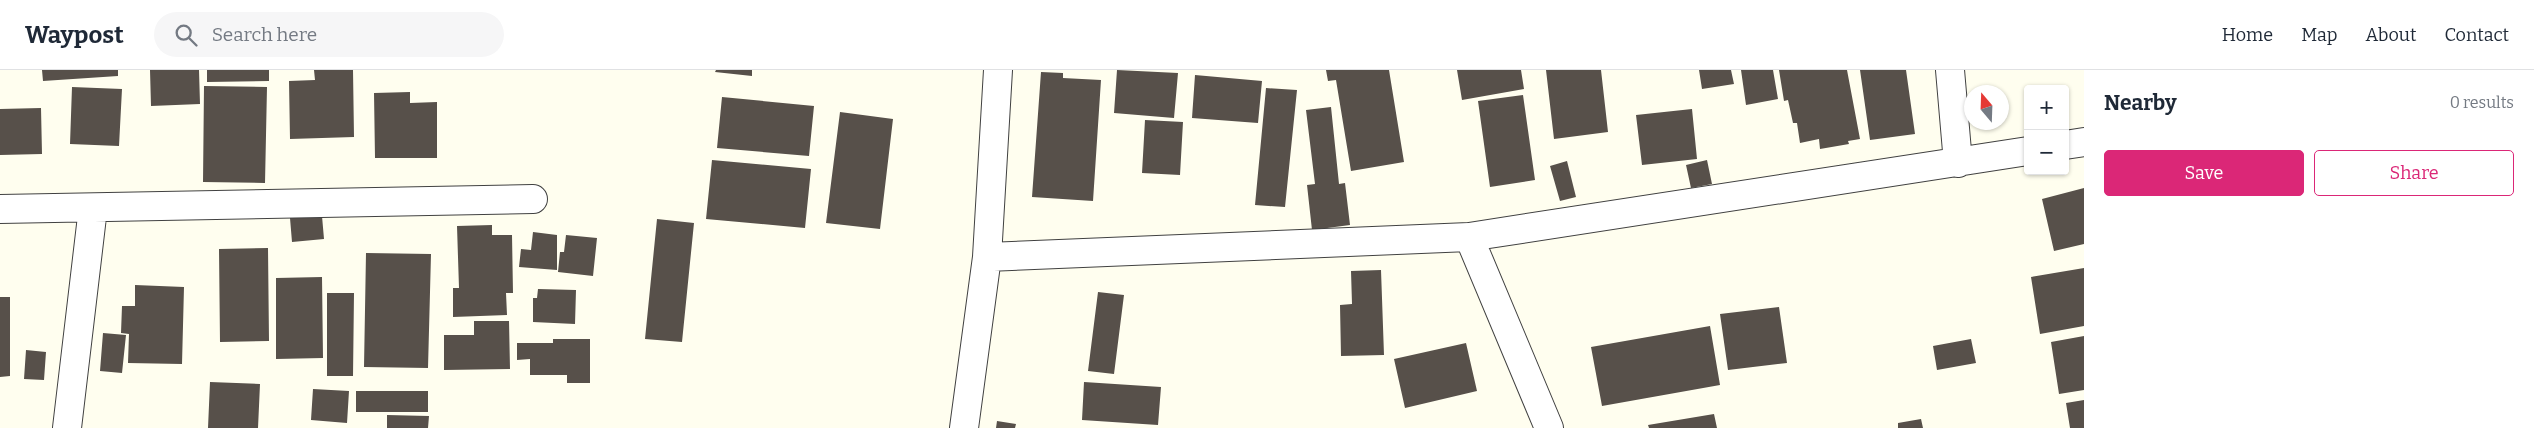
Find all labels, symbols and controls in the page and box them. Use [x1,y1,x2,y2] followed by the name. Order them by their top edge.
[154,12,504,57] search box
[25,21,124,49] text: Waypost
[172,21,200,49] icon: search
[212,23,317,46] text: Search here
[2222,24,2273,46] text: Home
[2301,24,2337,46] text: Map
[2365,24,2416,46] text: About
[2444,24,2509,46] text: Contact
[1964,85,2009,130] north arrow
[2024,85,2069,175] map controls
[2024,85,2069,130] button: +
[2104,90,2177,116] text: Nearby
[2450,93,2514,112] text: 0 results
[2024,130,2069,175] button: −
[2104,150,2304,196] button: Save
[2314,150,2514,196] button: Share

